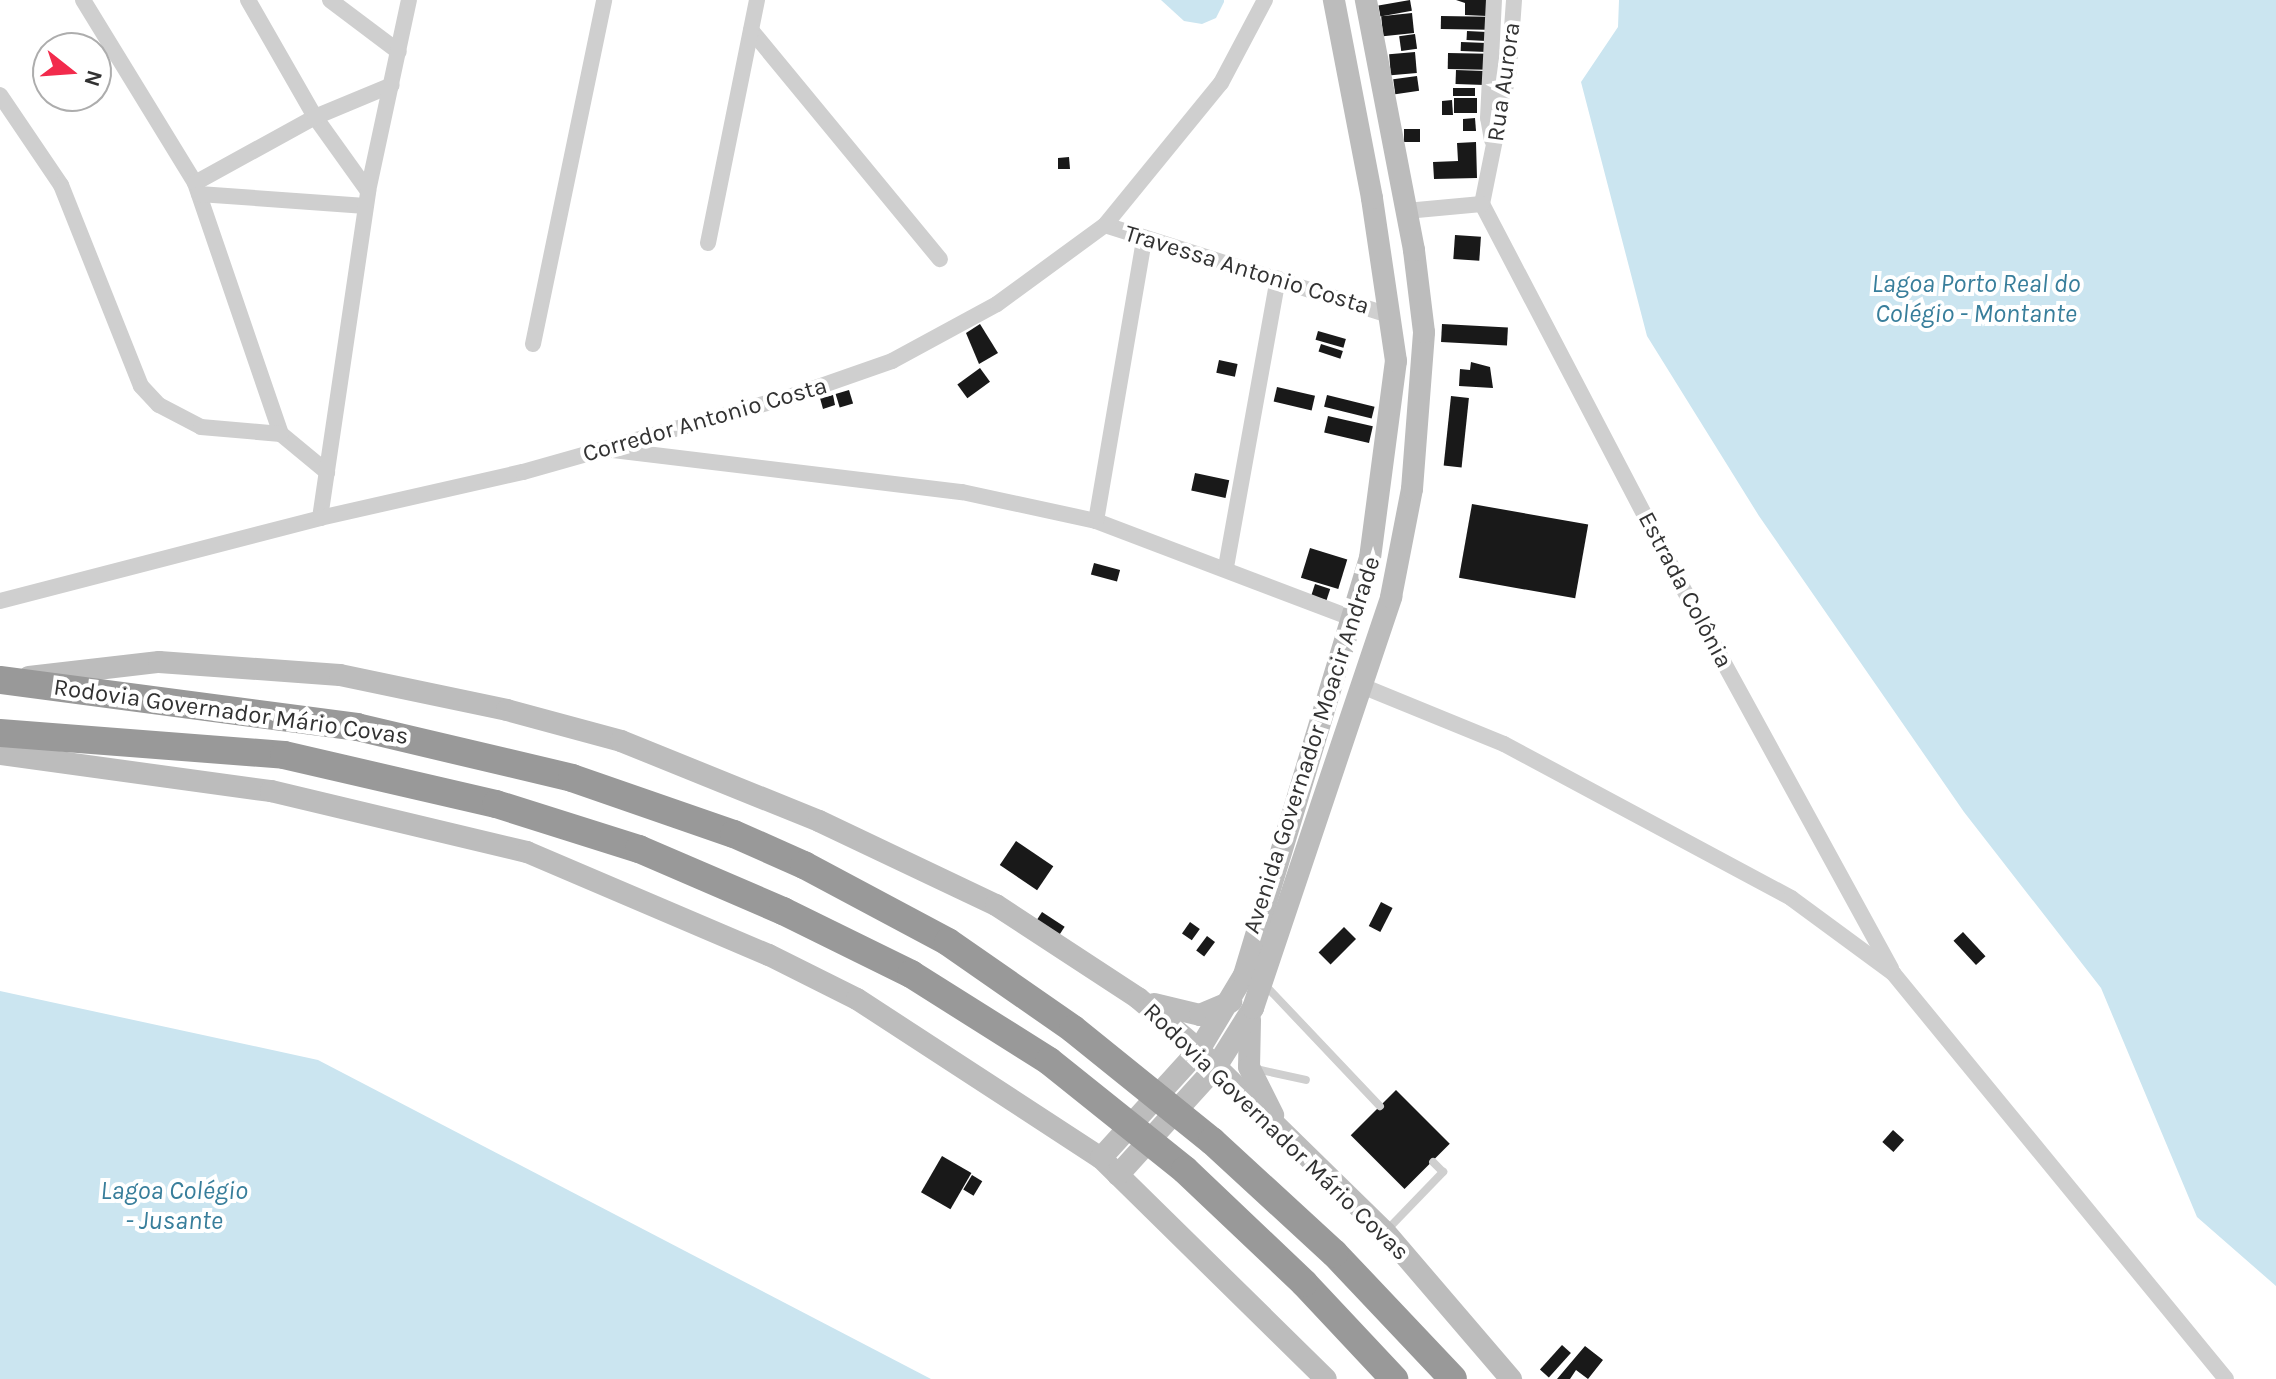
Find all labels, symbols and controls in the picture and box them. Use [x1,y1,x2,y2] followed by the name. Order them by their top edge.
[1481,21,1527,143] street label: Rua Aurora
[32,32,112,112] north arrow
[78,67,108,90] text: N
[1121,219,1373,321] street label: Travessa Antonio Costa
[1872,268,2080,330] water label: Lagoa Porto Real do Colégio - Montante
[580,371,830,469] street label: Corredor Antonio Costa
[1632,507,1738,673] street label: Estrada Colônia
[1237,553,1387,937] street label: Avenida Governador Moacir Andrade
[52,673,410,751] street label: Rodovia Governador Mário Covas
[1137,997,1415,1267] street label: Rodovia Governador Mário Covas
[100,1175,248,1236] water label: Lagoa Colégio - Jusante

